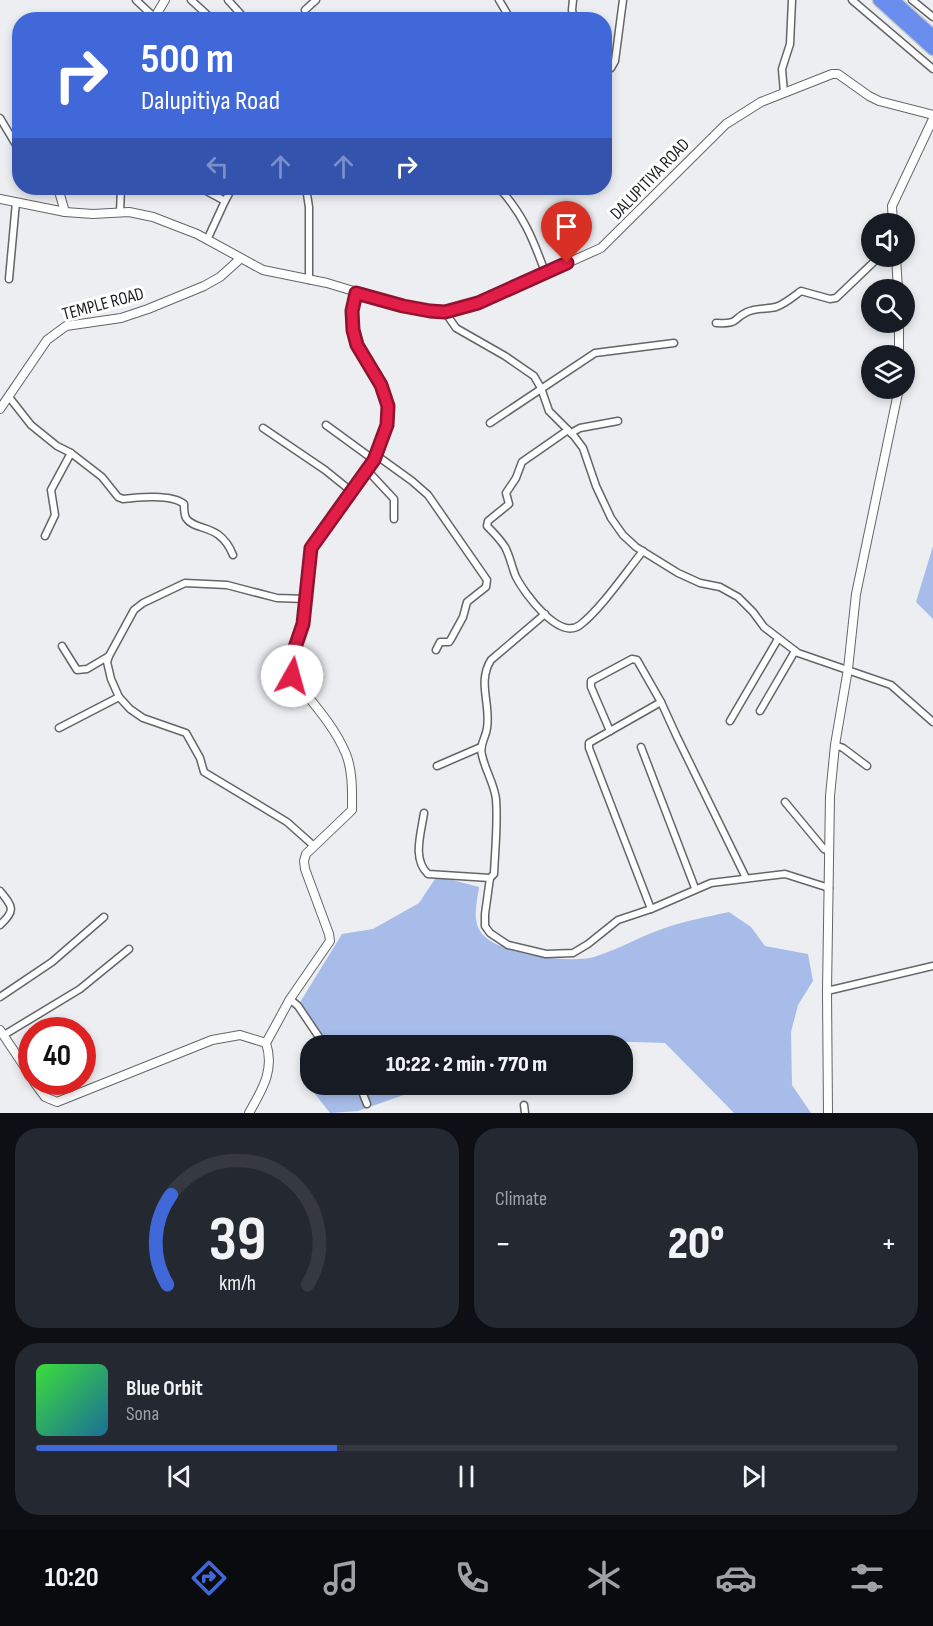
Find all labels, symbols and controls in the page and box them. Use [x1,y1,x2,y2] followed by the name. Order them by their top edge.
[141,34,234,85] text: 500 m
[42,36,120,114] icon: right
[141,85,280,117] text: Dalupitiya Road
[606,134,694,224] street label: DALUPITIYA ROAD
[201,150,234,183] icon: left
[264,150,297,183] icon: ahead
[327,150,360,183] icon: ahead
[390,150,423,183] icon: right
[541,201,592,263] pin
[550,210,583,243] icon: arrive
[861,213,915,399] map controls
[861,213,915,267] button: sound
[861,279,915,333] button: search
[60,283,146,325] street label: TEMPLE ROAD
[861,345,915,399] button: layers
[260,644,324,708] position arrow
[18,1017,96,1095] speed limit sign: 40
[386,1051,547,1078] text: 10:22 · 2 min · 770 m
[495,1187,547,1211] text: Climate
[208,1203,266,1278] text: 39
[668,1217,724,1272] text: 20°
[495,1224,511,1264] text: −
[881,1224,897,1264] text: +
[218,1271,256,1296] text: km/h
[126,1375,203,1402] text: Blue Orbit
[126,1402,159,1426] text: Sona
[163,1460,196,1493] icon: previous
[450,1460,483,1493] icon: pause
[737,1460,770,1493] icon: next
[188,1557,230,1599] icon: directions
[320,1557,362,1599] icon: music
[451,1557,493,1599] icon: phone
[583,1557,625,1599] icon: climate
[715,1557,757,1599] icon: car
[846,1557,888,1599] icon: filters
[45,1562,99,1594] text: 10:20

